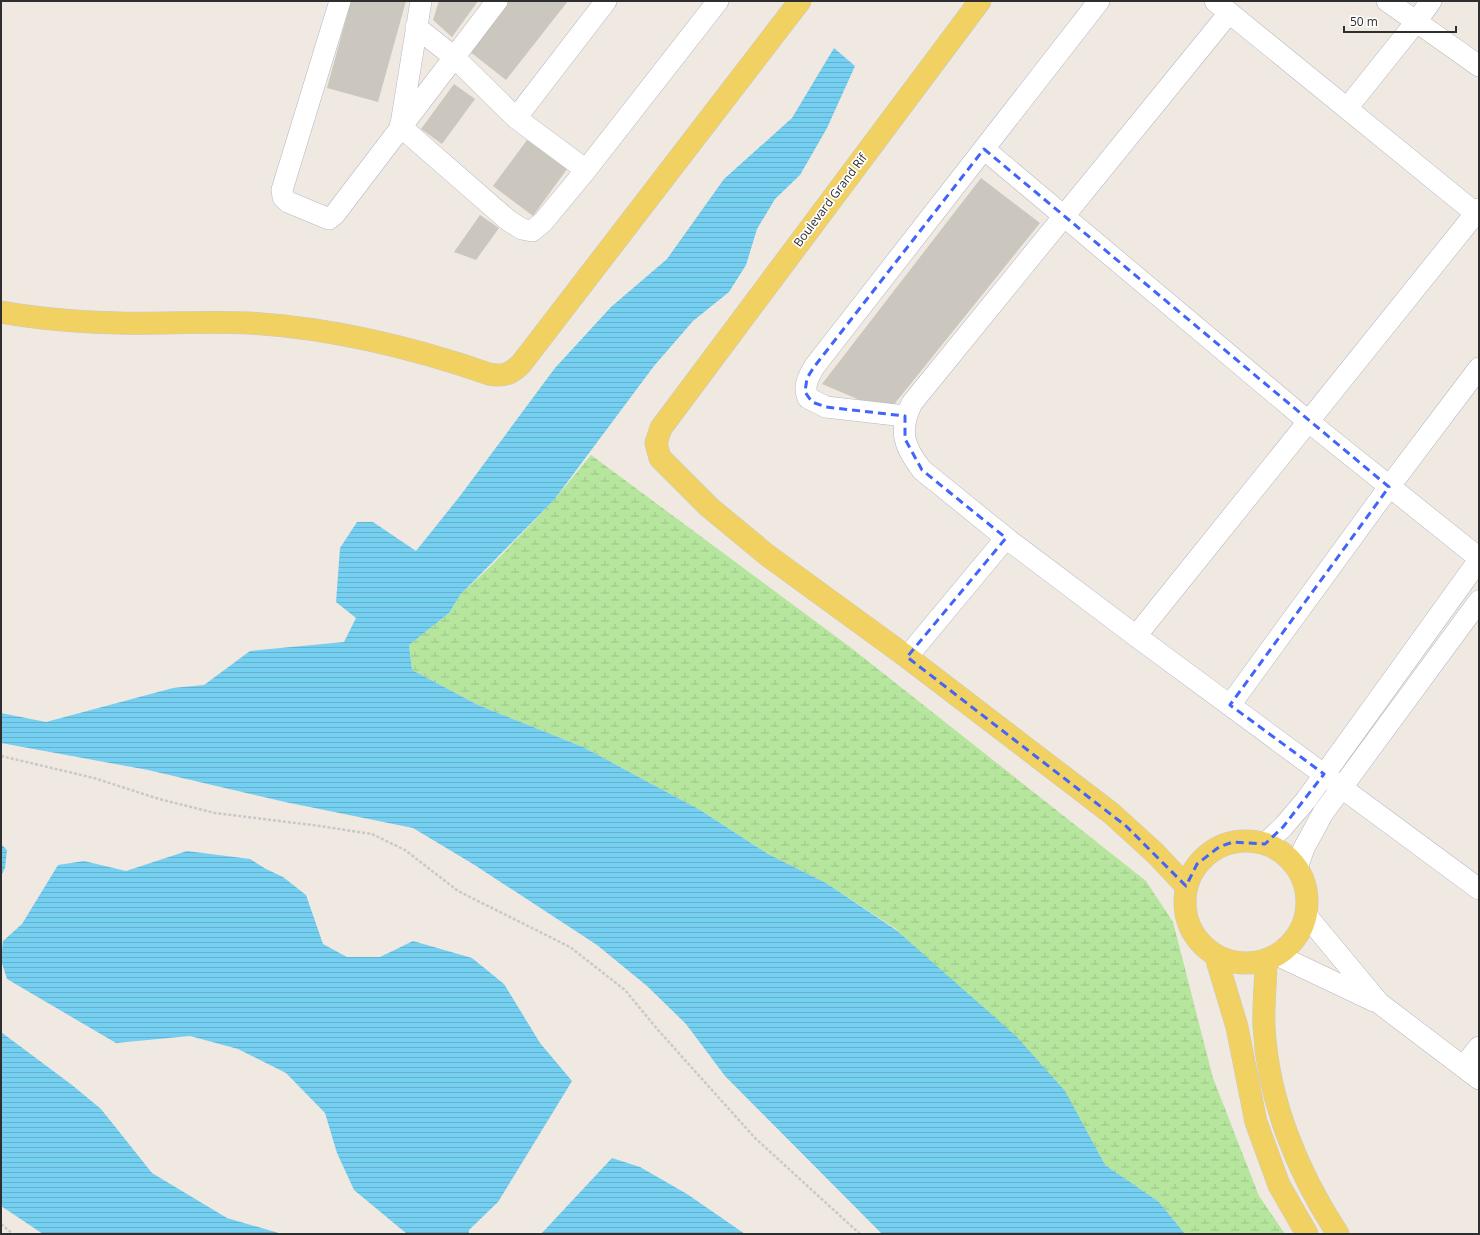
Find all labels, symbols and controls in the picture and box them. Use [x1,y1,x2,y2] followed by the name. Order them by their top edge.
[1344,8,1456,34] scale bar
[1350,13,1378,30] text: 50 m
[789,149,871,250] street label: Boulevard Grand Rif

